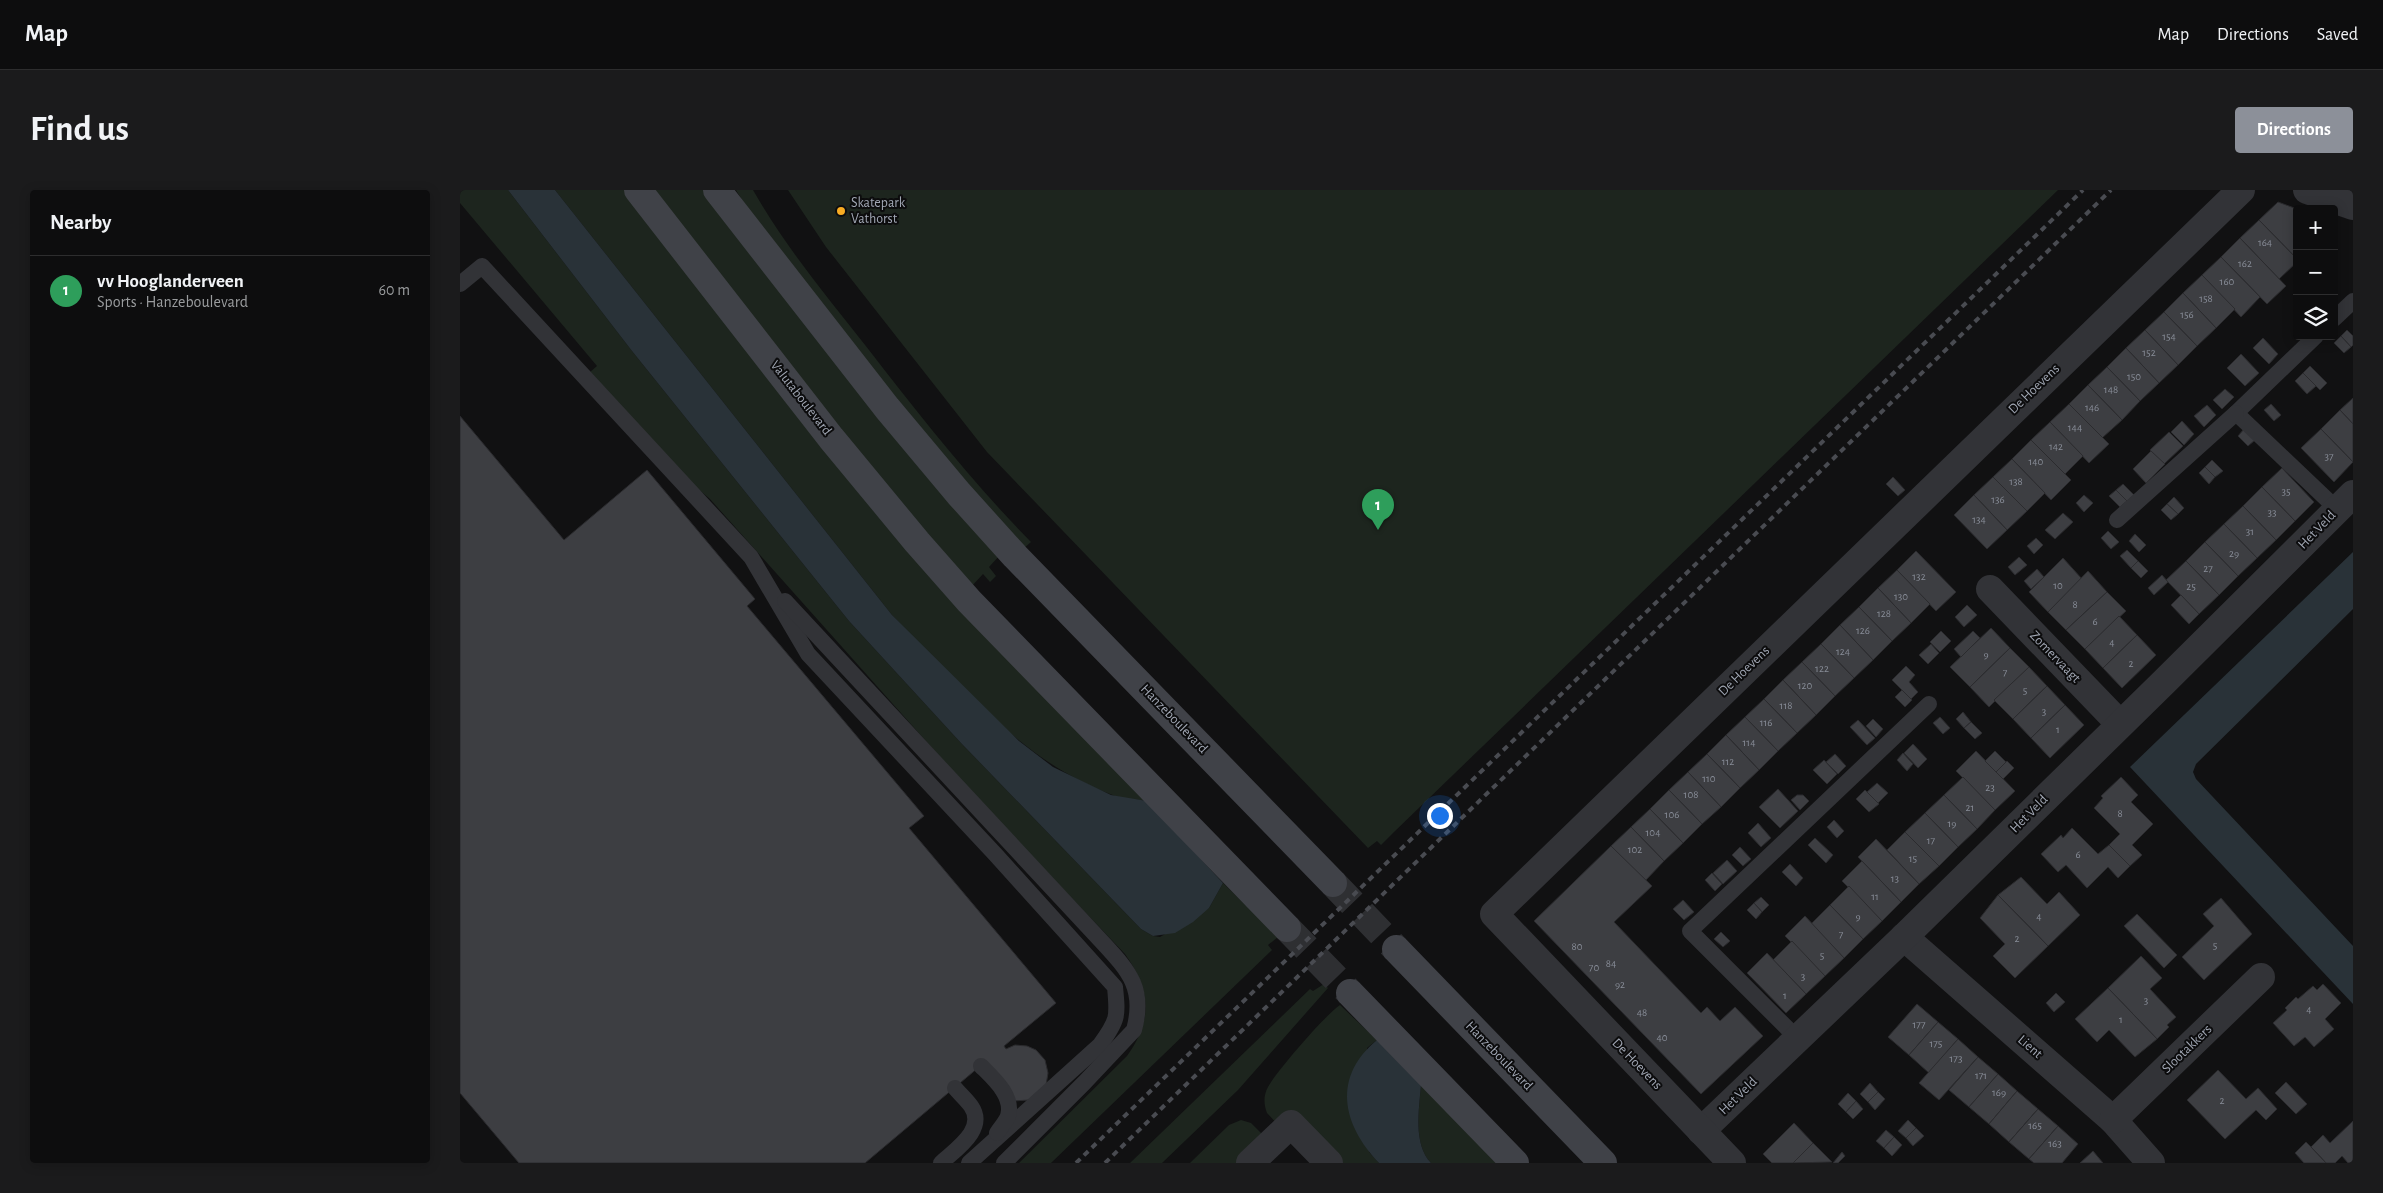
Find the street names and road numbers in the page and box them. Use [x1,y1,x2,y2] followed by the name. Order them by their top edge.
[768,358,834,438] street label: Valutaboulevard
[2006,361,2062,417] street label: De Hoevens
[2296,508,2338,552] street label: Het Veld
[2027,628,2083,686] street label: Zomervaagt
[1716,643,1772,699] street label: De Hoevens
[1138,682,1210,756] street label: Hanzeboulevard
[2007,792,2051,836] street label: Het Veld
[1463,1019,1535,1093] street label: Hanzeboulevard
[2159,1022,2215,1076] street label: Slootakkers
[2015,1033,2045,1062] street label: Lient
[1609,1036,1665,1092] street label: De Hoevens
[1716,1075,1760,1117] street label: Het Veld

